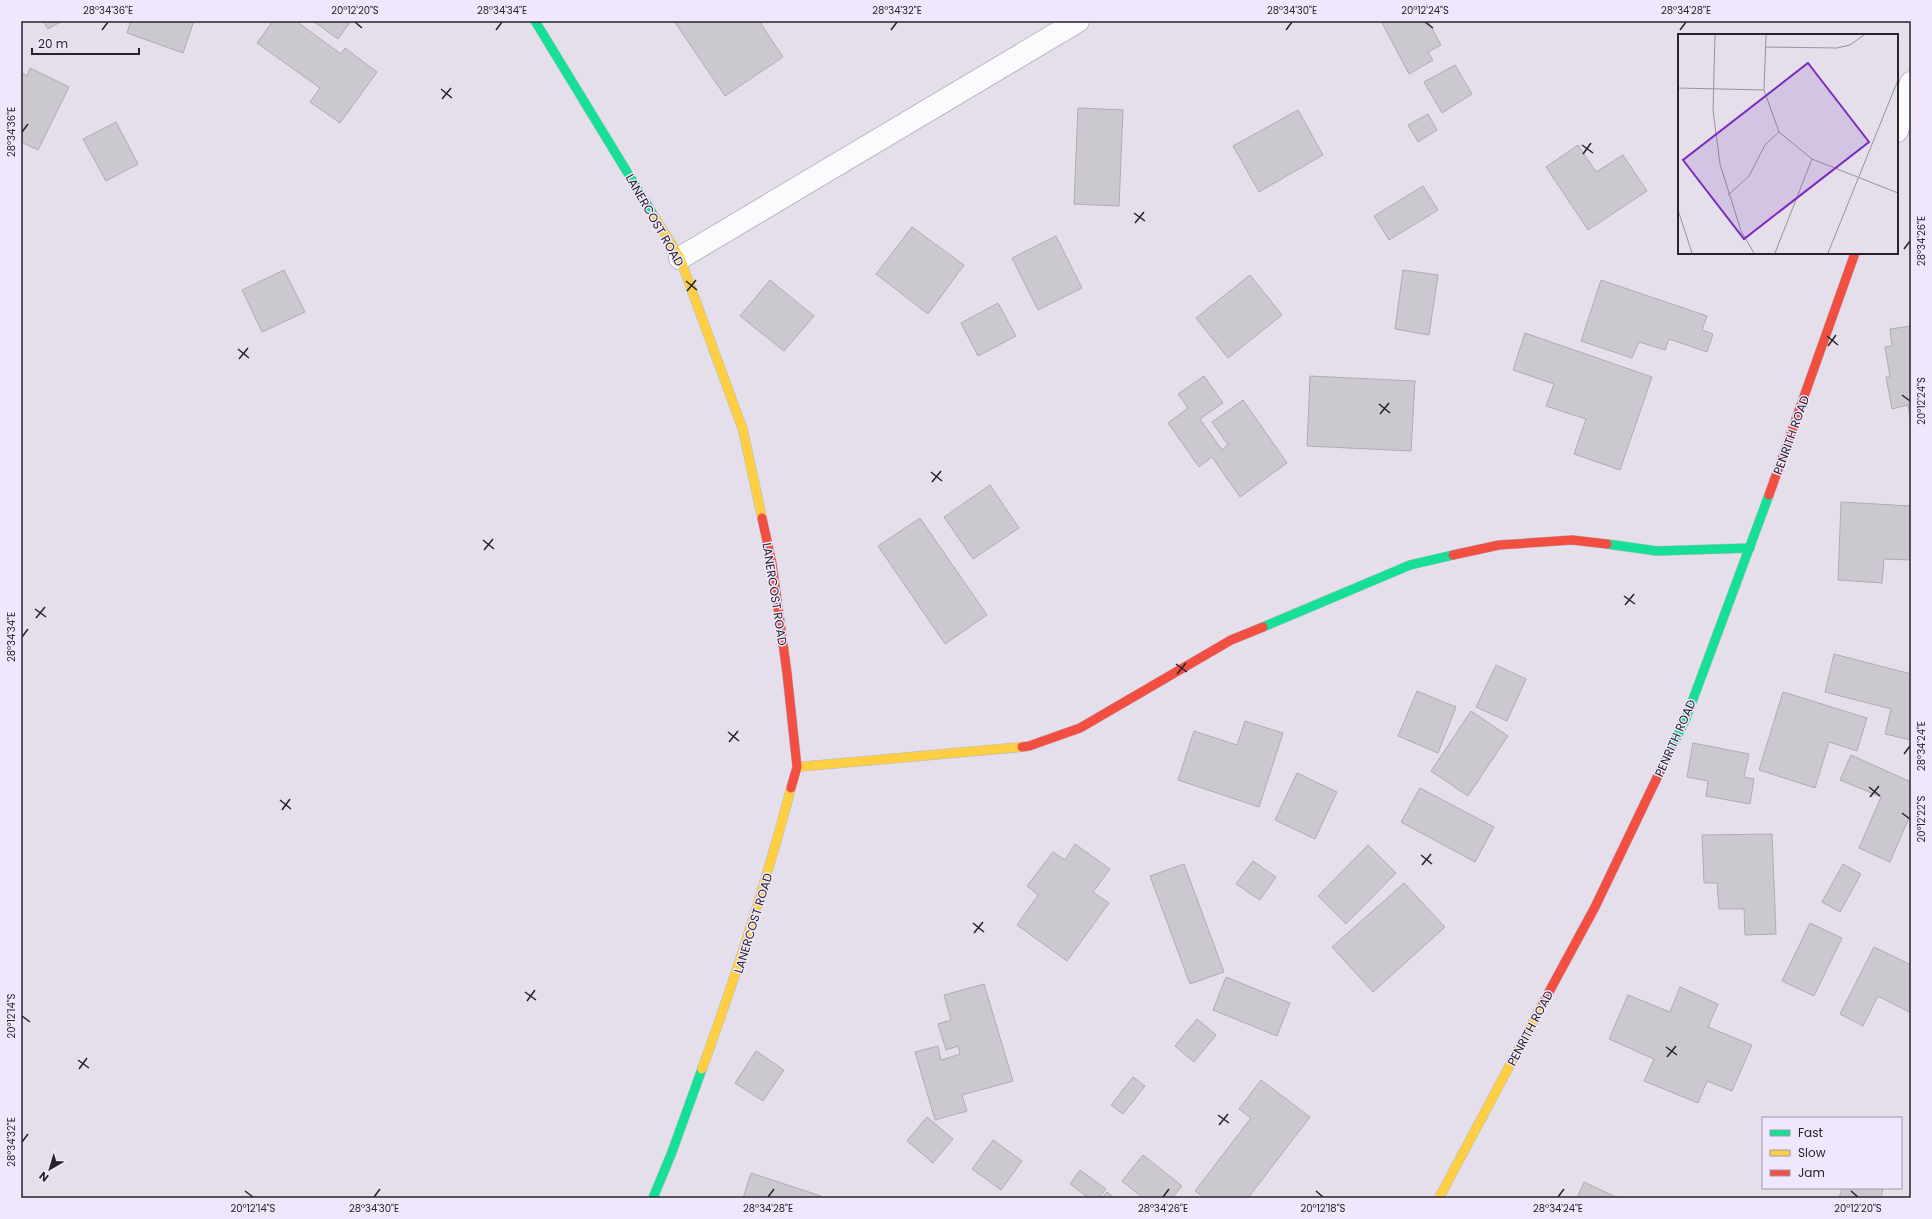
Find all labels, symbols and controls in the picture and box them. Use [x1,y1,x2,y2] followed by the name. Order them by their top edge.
[83,3,133,18] text: 28°34'36"E
[331,3,379,18] text: 20°12'20"S
[477,3,527,18] text: 28°34'34"E
[872,3,922,18] text: 28°34'32"E
[1267,3,1317,18] text: 28°34'30"E
[1401,3,1449,18] text: 20°12'24"S
[1661,3,1711,18] text: 28°34'28"E
[32,30,139,56] scale bar
[1678,34,1898,254] inset map
[38,35,68,52] text: 20 m
[4,107,19,157] text: 28°34'36"E
[622,171,688,269] street label: LANERCOST ROAD
[1914,216,1929,266] text: 28°34'26"E
[1914,377,1929,425] text: 20°12'24"S
[1769,393,1813,477] street label: PENRITH ROAD
[758,541,792,647] street label: LANERCOST ROAD
[4,612,19,662] text: 28°34'34"E
[1650,697,1700,779] street label: PENRITH ROAD
[1914,721,1929,771] text: 28°34'24"E
[1914,795,1929,842] text: 20°12'22"S
[730,871,776,975] street label: LANERCOST ROAD
[1503,987,1557,1069] street label: PENRITH ROAD
[4,993,19,1038] text: 20°12'14"S
[4,1117,19,1167] text: 28°34'32"E
[1762,1117,1902,1189] legend
[1798,1124,1823,1141] text: Fast
[1798,1144,1826,1161] text: Slow
[30,1149,70,1189] north arrow
[1798,1164,1825,1181] text: Jam
[36,1168,52,1186] text: N
[231,1201,276,1216] text: 20°12'14"S
[349,1201,399,1216] text: 28°34'30"E
[743,1201,793,1216] text: 28°34'28"E
[1138,1201,1188,1216] text: 28°34'26"E
[1301,1201,1346,1216] text: 20°12'18"S
[1533,1201,1583,1216] text: 28°34'24"E
[1834,1201,1882,1216] text: 20°12'20"S

